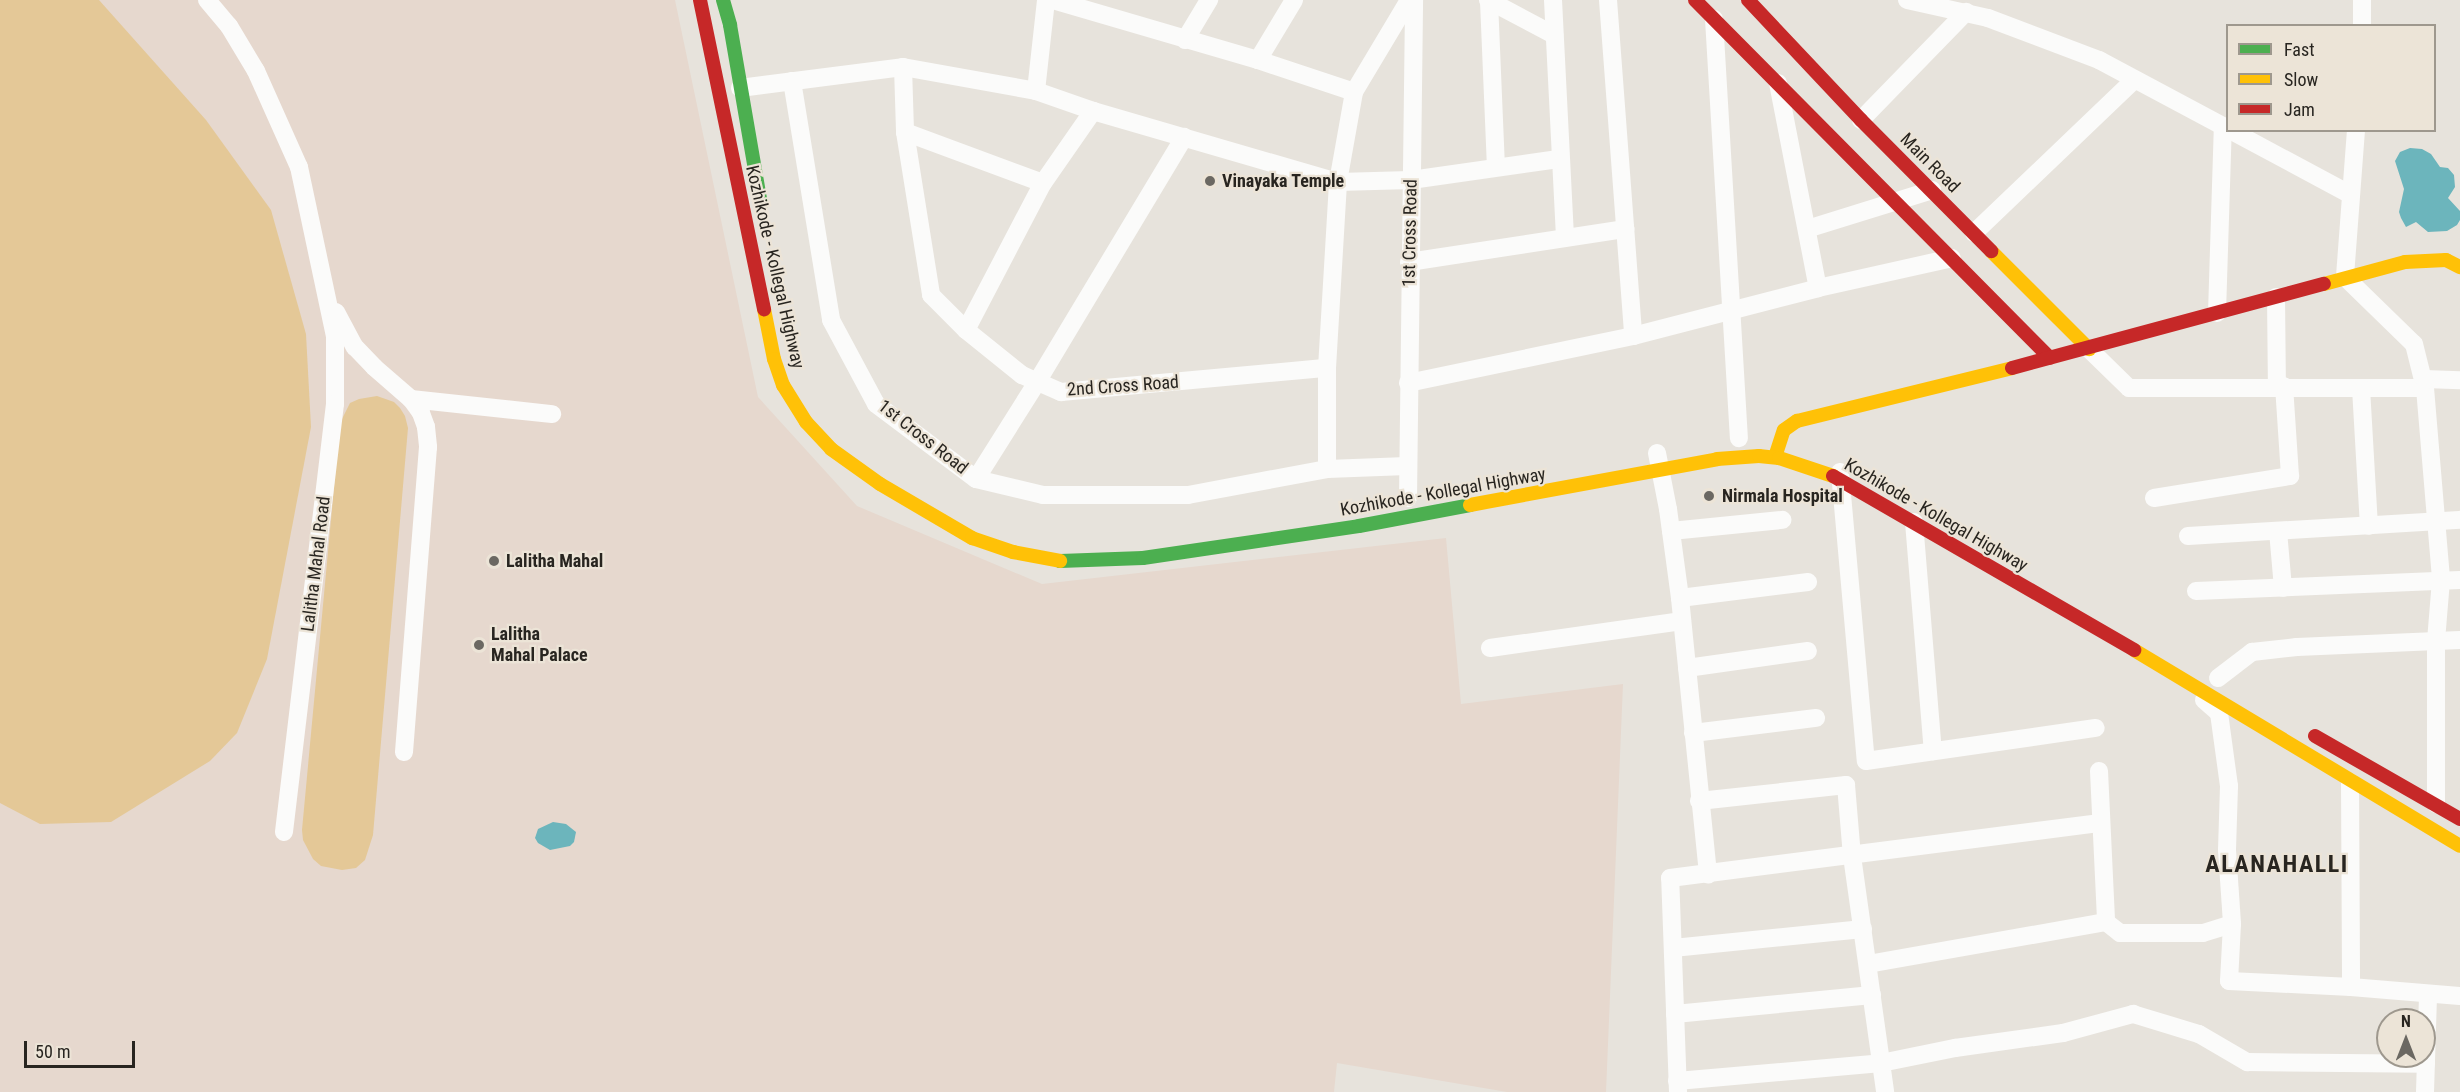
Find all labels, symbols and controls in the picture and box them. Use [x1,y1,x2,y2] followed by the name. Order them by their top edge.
[2226,24,2436,132] legend
[2284,39,2315,60] text: Fast
[2284,69,2318,90] text: Slow
[2284,99,2315,120] text: Jam
[1896,129,1964,197] street label: Main Road
[741,163,809,371] street label: Kozhikode - Kollegal Highway
[1222,170,1345,192] place label: Vinayaka Temple
[1203,174,1217,188] marker: Vinayaka Temple
[1398,179,1422,287] street label: 1st Cross Road
[1066,371,1180,401] street label: 2nd Cross Road
[874,395,972,479] street label: 1st Cross Road
[1841,454,2031,576] street label: Kozhikode - Kollegal Highway
[1339,463,1547,521] street label: Kozhikode - Kollegal Highway
[1722,485,1843,507] place label: Nirmala Hospital
[1700,487,1718,505] marker: Nirmala Hospital
[297,495,335,633] street label: Lalitha Mahal Road
[506,550,603,572] place label: Lalitha Mahal
[487,554,501,568] marker: Lalitha Mahal
[491,624,588,666] place label: Lalitha Mahal Palace
[472,638,486,652] marker: Lalitha Mahal Palace
[2205,851,2349,879] district label: ALANAHALLI
[2376,1008,2436,1068] north arrow
[2401,1012,2411,1031] text: N
[27,1029,138,1067] scale bar
[35,1041,70,1062] text: 50 m

